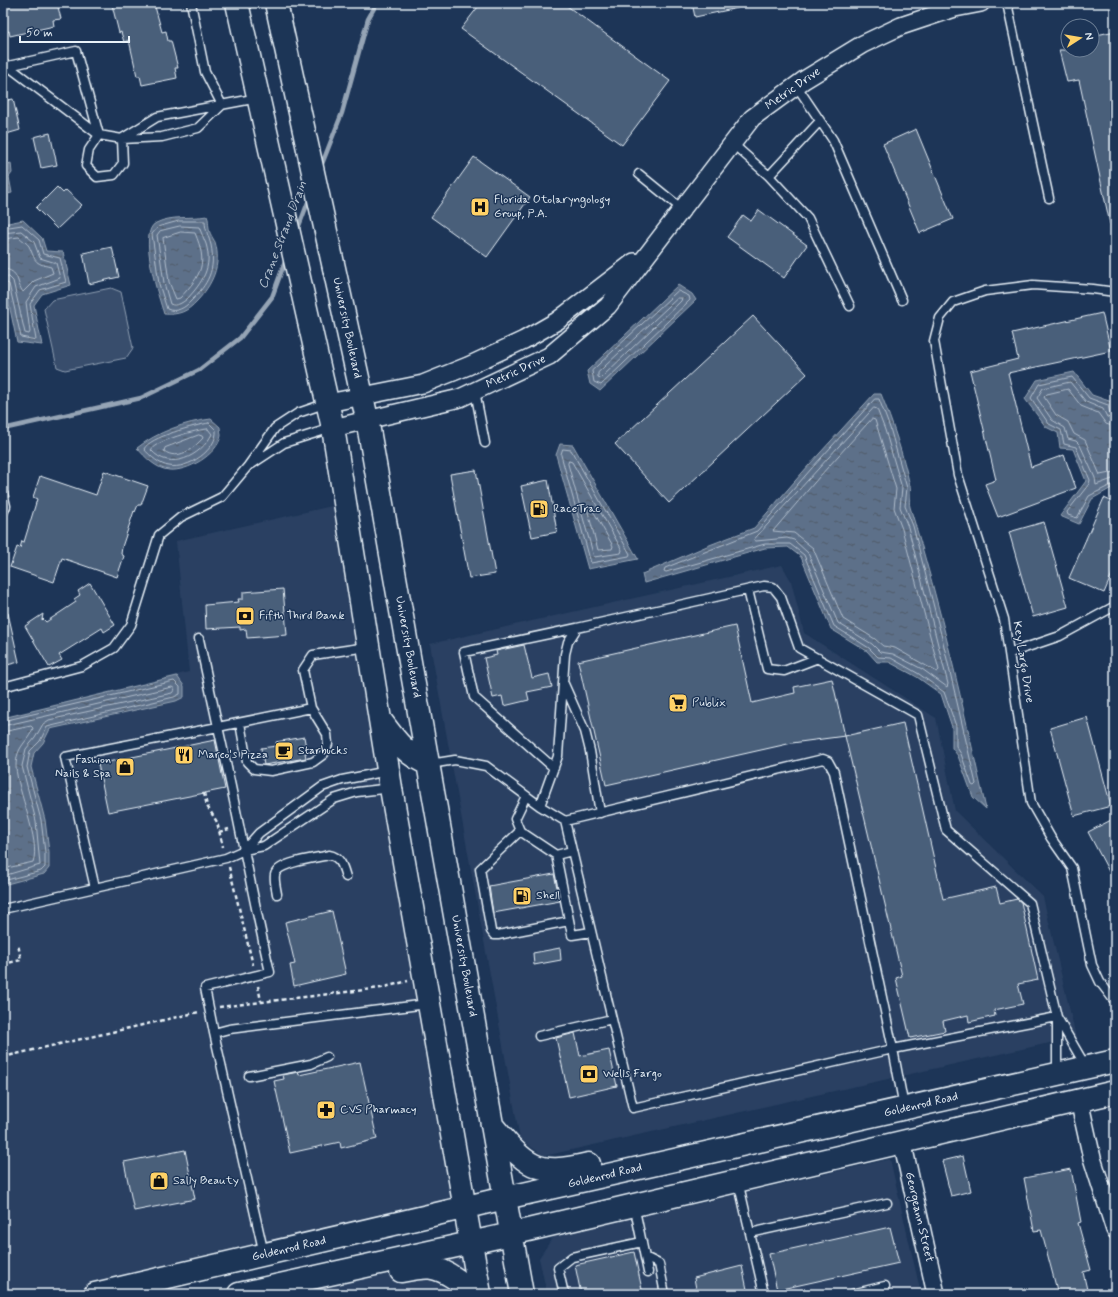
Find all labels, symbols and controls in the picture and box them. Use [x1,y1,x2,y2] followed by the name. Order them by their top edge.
[20,18,129,44] scale bar
[1060,18,1100,58] north arrow
[26,25,53,41] text: 50 m
[1081,31,1096,41] text: N
[762,64,824,114] street label: Metric Drive
[255,179,311,291] water label: Crane Strand Drain
[494,192,610,222] place label: Florida Otolaryngology Group, P.A.
[469,196,491,218] hospital icon: Florida Otolaryngology Group, P.A.
[328,276,366,380] street label: University Boulevard
[483,351,549,393] street label: Metric Drive
[528,498,550,520] fuel station icon: RaceTrac
[553,501,601,517] place label: RaceTrac
[391,595,425,699] street label: University Boulevard
[234,605,256,627] bank icon: Fifth Third Bank
[259,608,345,624] place label: Fifth Third Bank
[1008,620,1037,704] street label: Key Largo Drive
[667,692,689,714] supermarket icon: Publix
[692,695,726,711] place label: Publix
[273,740,295,762] cafe icon: Starbucks
[298,743,348,759] place label: Starbucks
[173,744,195,766] restaurant icon: Marco's Pizza
[198,747,268,763] place label: Marco's Pizza
[55,752,111,782] place label: Fashion Nails & Spa
[114,756,136,778] shop icon: Fashion Nails & Spa
[511,885,533,907] fuel station icon: Shell
[536,888,560,904] place label: Shell
[447,914,481,1018] street label: University Boulevard
[578,1063,600,1085] bank icon: Wells Fargo
[603,1066,662,1082] place label: Wells Fargo
[882,1089,960,1121] street label: Goldenrod Road
[315,1099,337,1121] pharmacy icon: CVS Pharmacy
[340,1102,417,1118] place label: CVS Pharmacy
[566,1160,644,1192] street label: Goldenrod Road
[148,1170,170,1192] shop icon: Sally Beauty
[901,1170,937,1264] street label: Georgeann Street
[173,1173,239,1189] place label: Sally Beauty
[250,1233,328,1265] street label: Goldenrod Road

